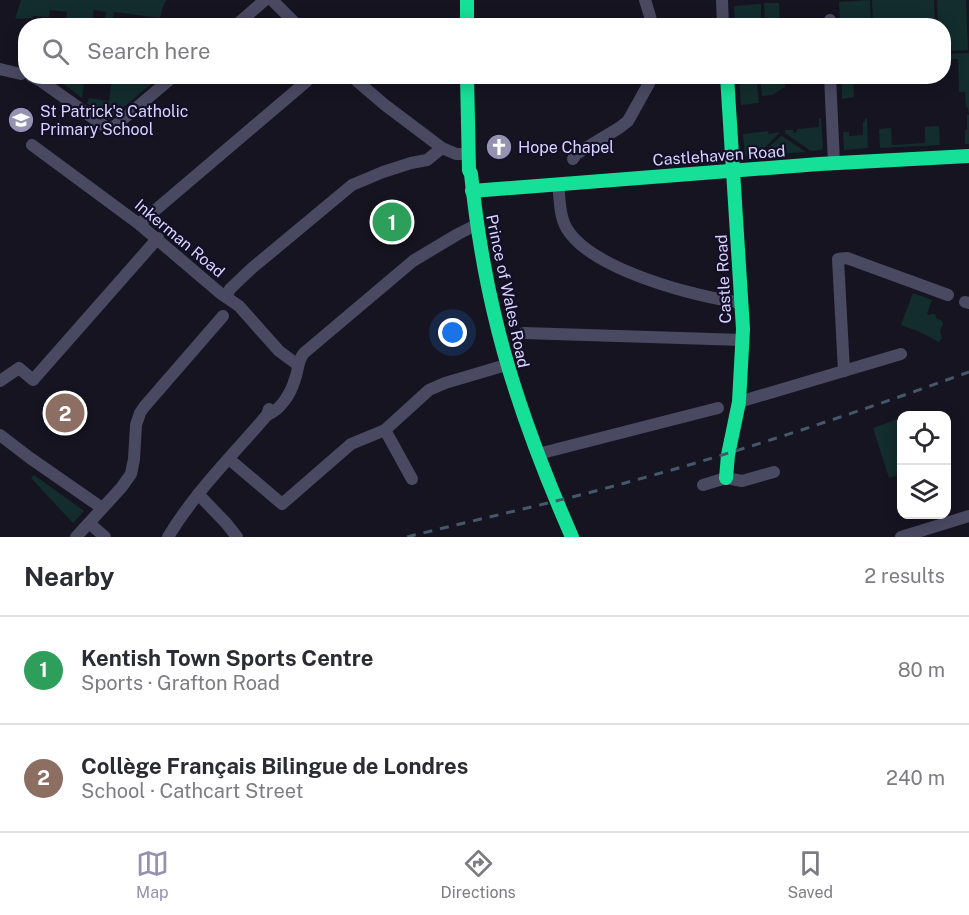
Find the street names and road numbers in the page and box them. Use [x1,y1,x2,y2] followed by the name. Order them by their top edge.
[652,141,786,170] street label: Castlehaven Road
[131,195,228,281] street label: Inkerman Road
[482,213,533,370] street label: Prince of Wales Road
[712,234,735,324] street label: Castle Road

